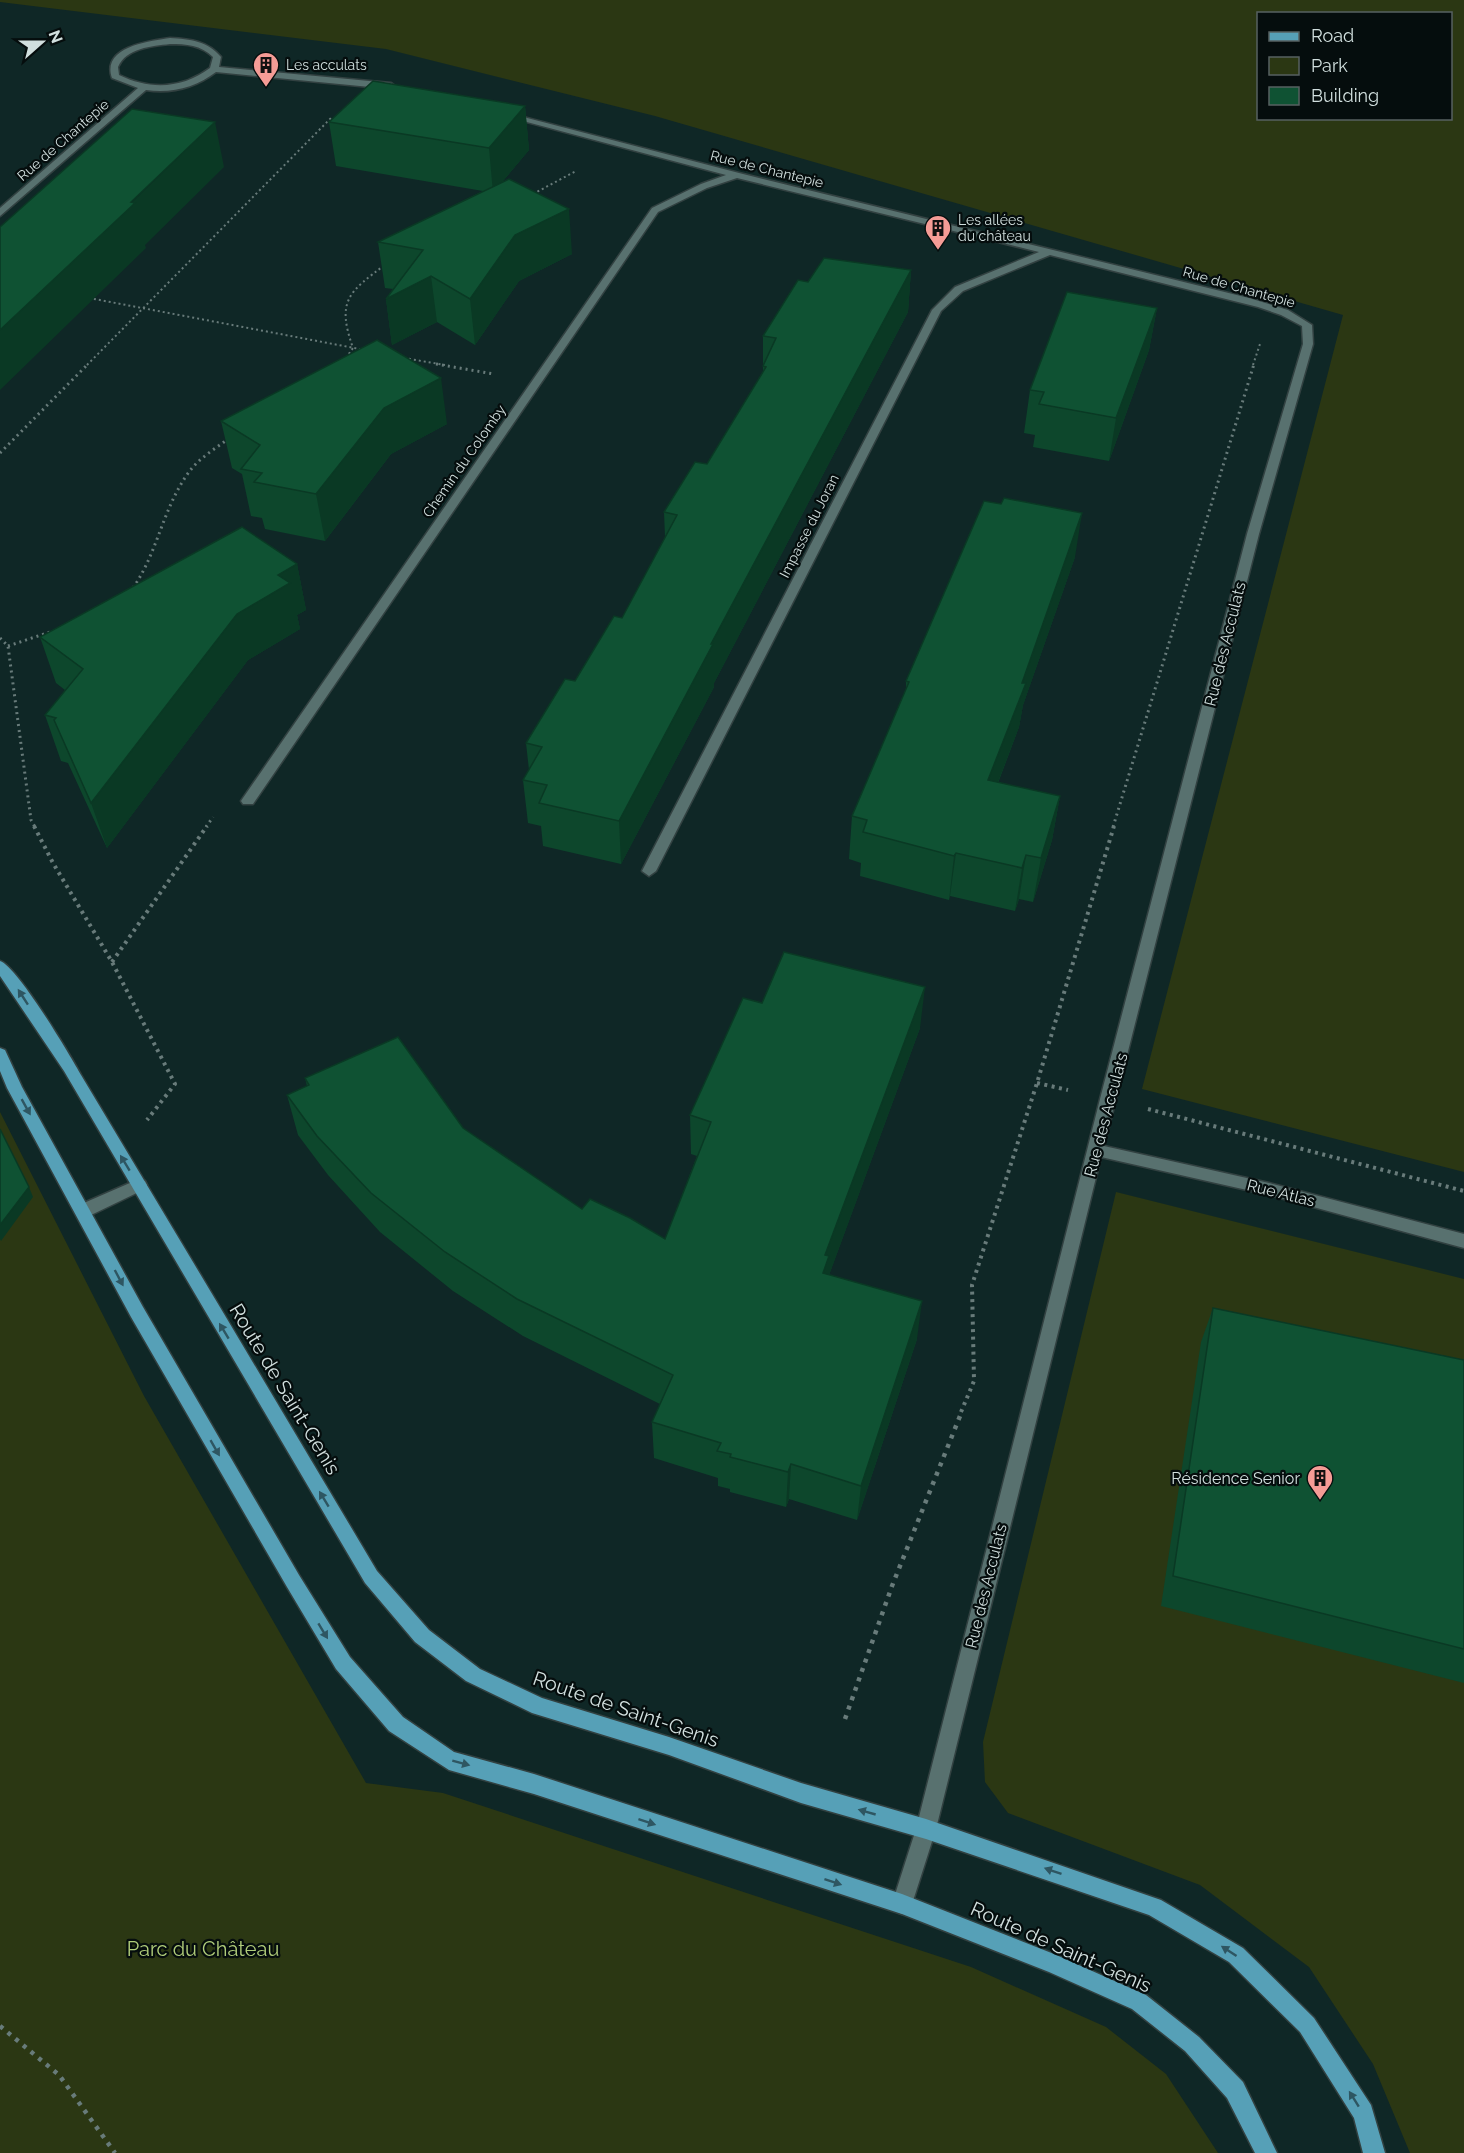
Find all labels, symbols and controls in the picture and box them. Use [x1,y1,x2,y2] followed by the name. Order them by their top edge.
[12,12,72,72] north arrow
[1257,12,1452,120] legend
[1311,25,1354,46] text: Road
[44,28,67,46] text: N
[251,50,281,88] building icon: Les acculats
[1311,55,1348,76] text: Park
[286,57,367,73] place label: Les acculats
[1311,85,1379,106] text: Building
[14,96,112,184] street label: Rue de Chantepie
[709,147,825,191] street label: Rue de Chantepie
[958,212,1031,244] place label: Les allées du château
[923,213,953,251] building icon: Les allées du château
[1181,263,1297,311] street label: Rue de Chantepie
[419,402,509,520] street label: Chemin du Colomby
[776,472,842,580] street label: Impasse du Joran
[1200,580,1250,708] street label: Rue des Acculats
[18,988,29,1005] one-way arrow
[1080,1051,1132,1179] street label: Rue des Acculats
[20,1098,30,1115] one-way arrow
[120,1155,131,1171] one-way arrow
[1245,1175,1317,1211] street label: Rue Atlas
[114,1269,124,1286] one-way arrow
[225,1299,345,1479] street label: Route de Saint-Genis
[219,1323,230,1339] one-way arrow
[209,1440,220,1456] one-way arrow
[1305,1463,1335,1501] building icon: Résidence Senior
[1171,1469,1300,1488] place label: Résidence Senior
[318,1491,329,1507] one-way arrow
[961,1522,1011,1650] street label: Rue des Acculats
[318,1623,329,1639] one-way arrow
[530,1666,722,1752] street label: Route de Saint-Genis
[452,1759,470,1769] one-way arrow
[858,1807,876,1816] one-way arrow
[638,1818,656,1827] one-way arrow
[1043,1865,1061,1875] one-way arrow
[824,1878,842,1887] one-way arrow
[967,1896,1155,1998] street label: Route de Saint-Genis
[127,1937,279,1961] park label: Parc du Château
[1221,1946,1237,1957] one-way arrow
[1349,2091,1360,2107] one-way arrow

